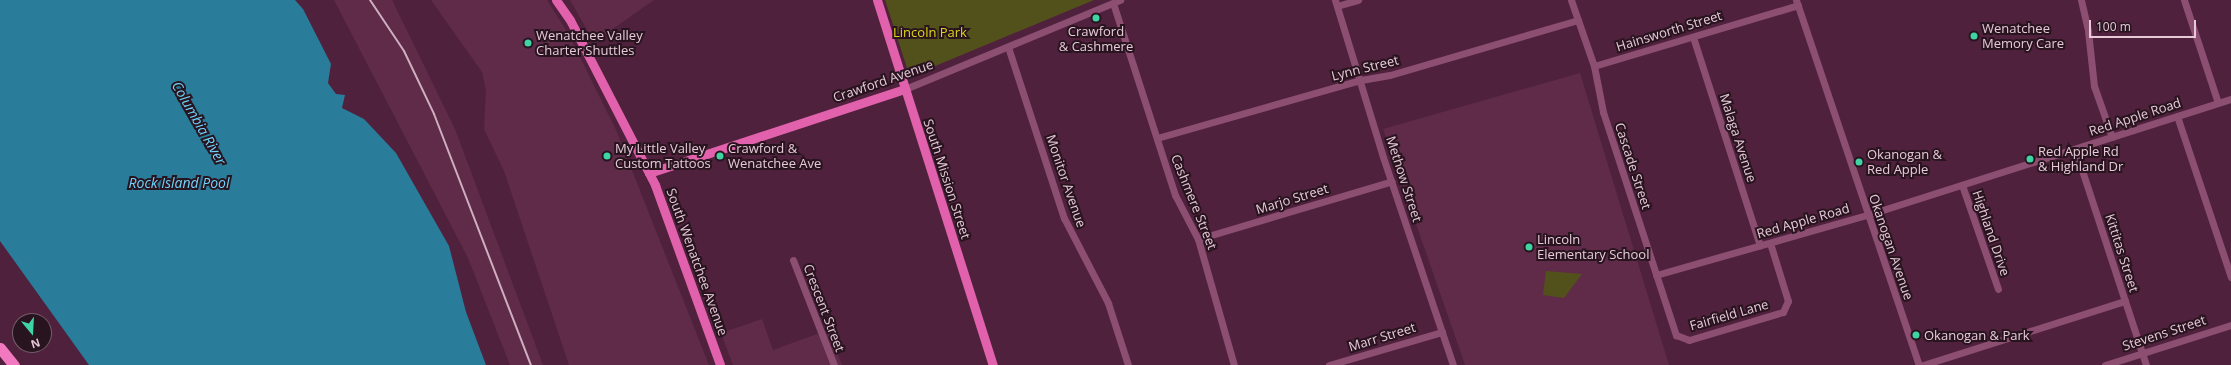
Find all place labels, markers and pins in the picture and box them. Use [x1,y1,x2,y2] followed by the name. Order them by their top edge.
[1091,13,1101,23] marker: Crawford & Cashmere
[1982,21,2064,52] place label: Wenatchee Memory Care
[1059,24,1133,55] place label: Crawford & Cashmere
[536,28,643,59] place label: Wenatchee Valley Charter Shuttles
[1969,31,1979,41] marker: Wenatchee Memory Care
[523,38,533,48] marker: Wenatchee Valley Charter Shuttles
[615,141,711,172] place label: My Little Valley Custom Tattoos
[728,141,821,172] place label: Crawford & Wenatchee Ave
[2038,144,2123,175] place label: Red Apple Rd & Highland Dr
[1867,147,1942,178] place label: Okanogan & Red Apple
[602,151,612,161] marker: My Little Valley Custom Tattoos
[715,151,725,161] marker: Crawford & Wenatchee Ave
[2025,154,2035,164] marker: Red Apple Rd & Highland Dr
[1854,157,1864,167] marker: Okanogan & Red Apple
[1537,232,1649,263] place label: Lincoln Elementary School
[1524,242,1534,252] marker: Lincoln Elementary School
[1924,327,2030,343] place label: Okanogan & Park
[1911,330,1921,340] marker: Okanogan & Park

